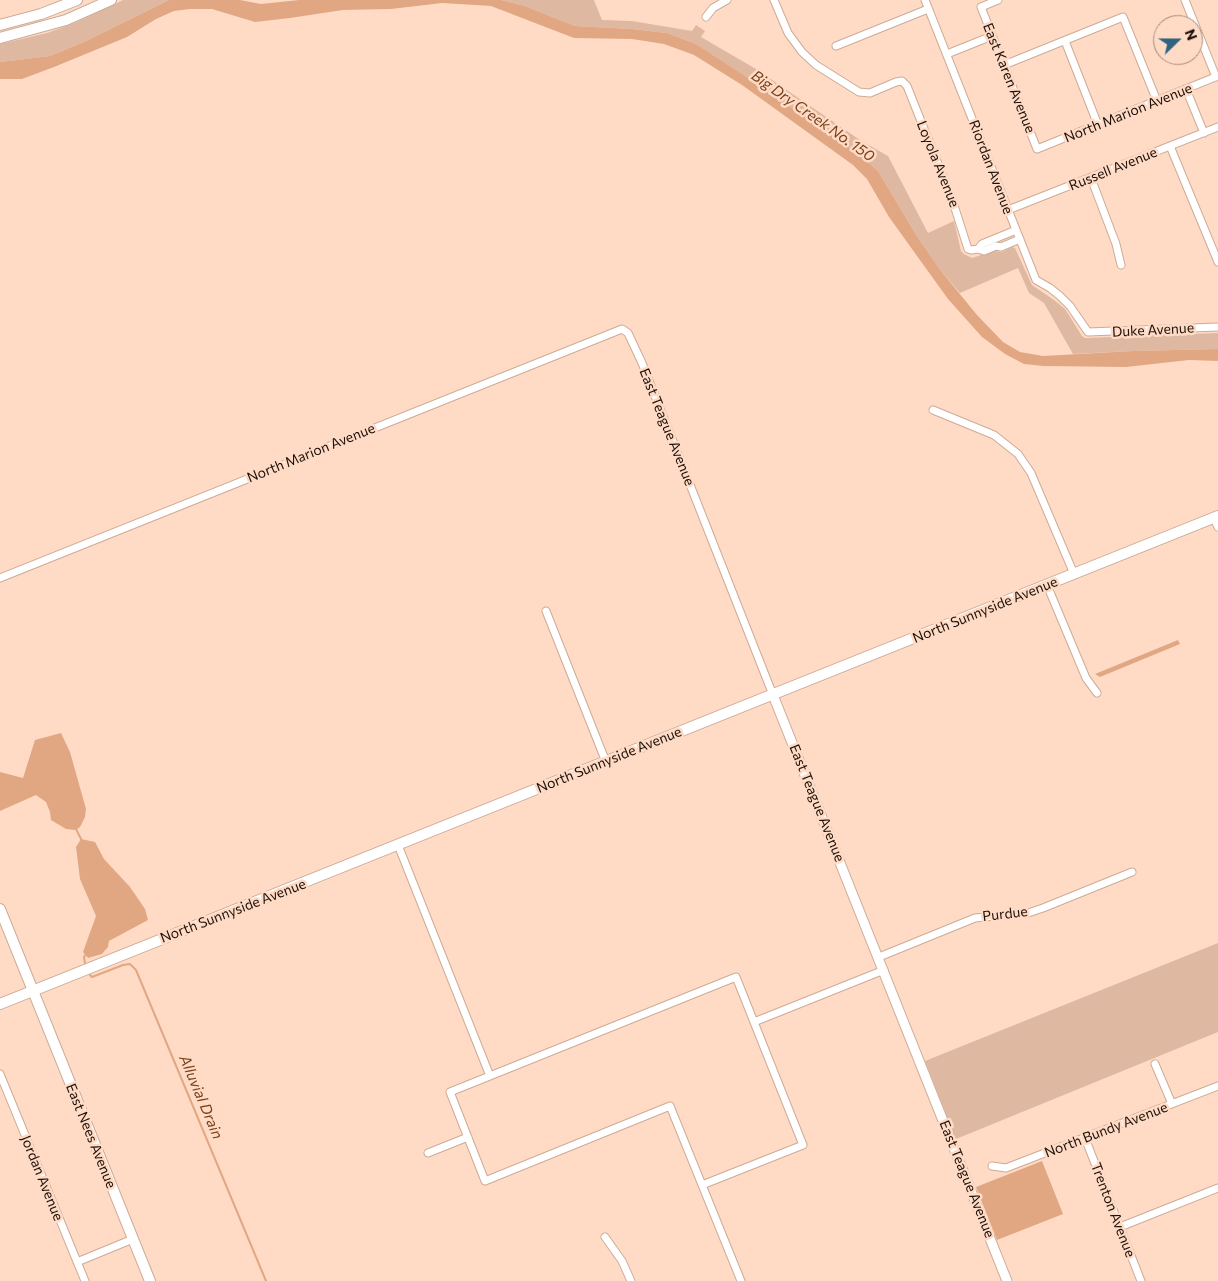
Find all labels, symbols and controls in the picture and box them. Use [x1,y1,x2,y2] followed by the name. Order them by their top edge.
[1153,15,1203,65] north arrow
[979,21,1039,135] street label: East Karen Avenue
[1182,27,1201,43] text: N
[748,67,878,165] water label: Big Dry Creek No. 150
[1062,80,1194,146] street label: North Marion Avenue
[913,118,963,210] street label: Loyola Avenue
[965,118,1017,216] street label: Riordan Avenue
[1066,144,1160,194] street label: Russell Avenue
[1112,319,1194,341] street label: Duke Avenue
[636,366,698,488] street label: East Teague Avenue
[245,420,377,486] street label: North Marion Avenue
[910,573,1060,647] street label: North Sunnyside Avenue
[534,723,684,797] street label: North Sunnyside Avenue
[786,742,848,864] street label: East Teague Avenue
[158,875,308,947] street label: North Sunnyside Avenue
[982,903,1028,925] street label: Purdue
[175,1052,227,1142] water label: Alluvial Drain
[62,1081,120,1191] street label: East Nees Avenue
[1042,1099,1170,1161] street label: North Bundy Avenue
[936,1118,998,1240] street label: East Teague Avenue
[17,1133,67,1223] street label: Jordan Avenue
[1087,1160,1139,1260] street label: Trenton Avenue

